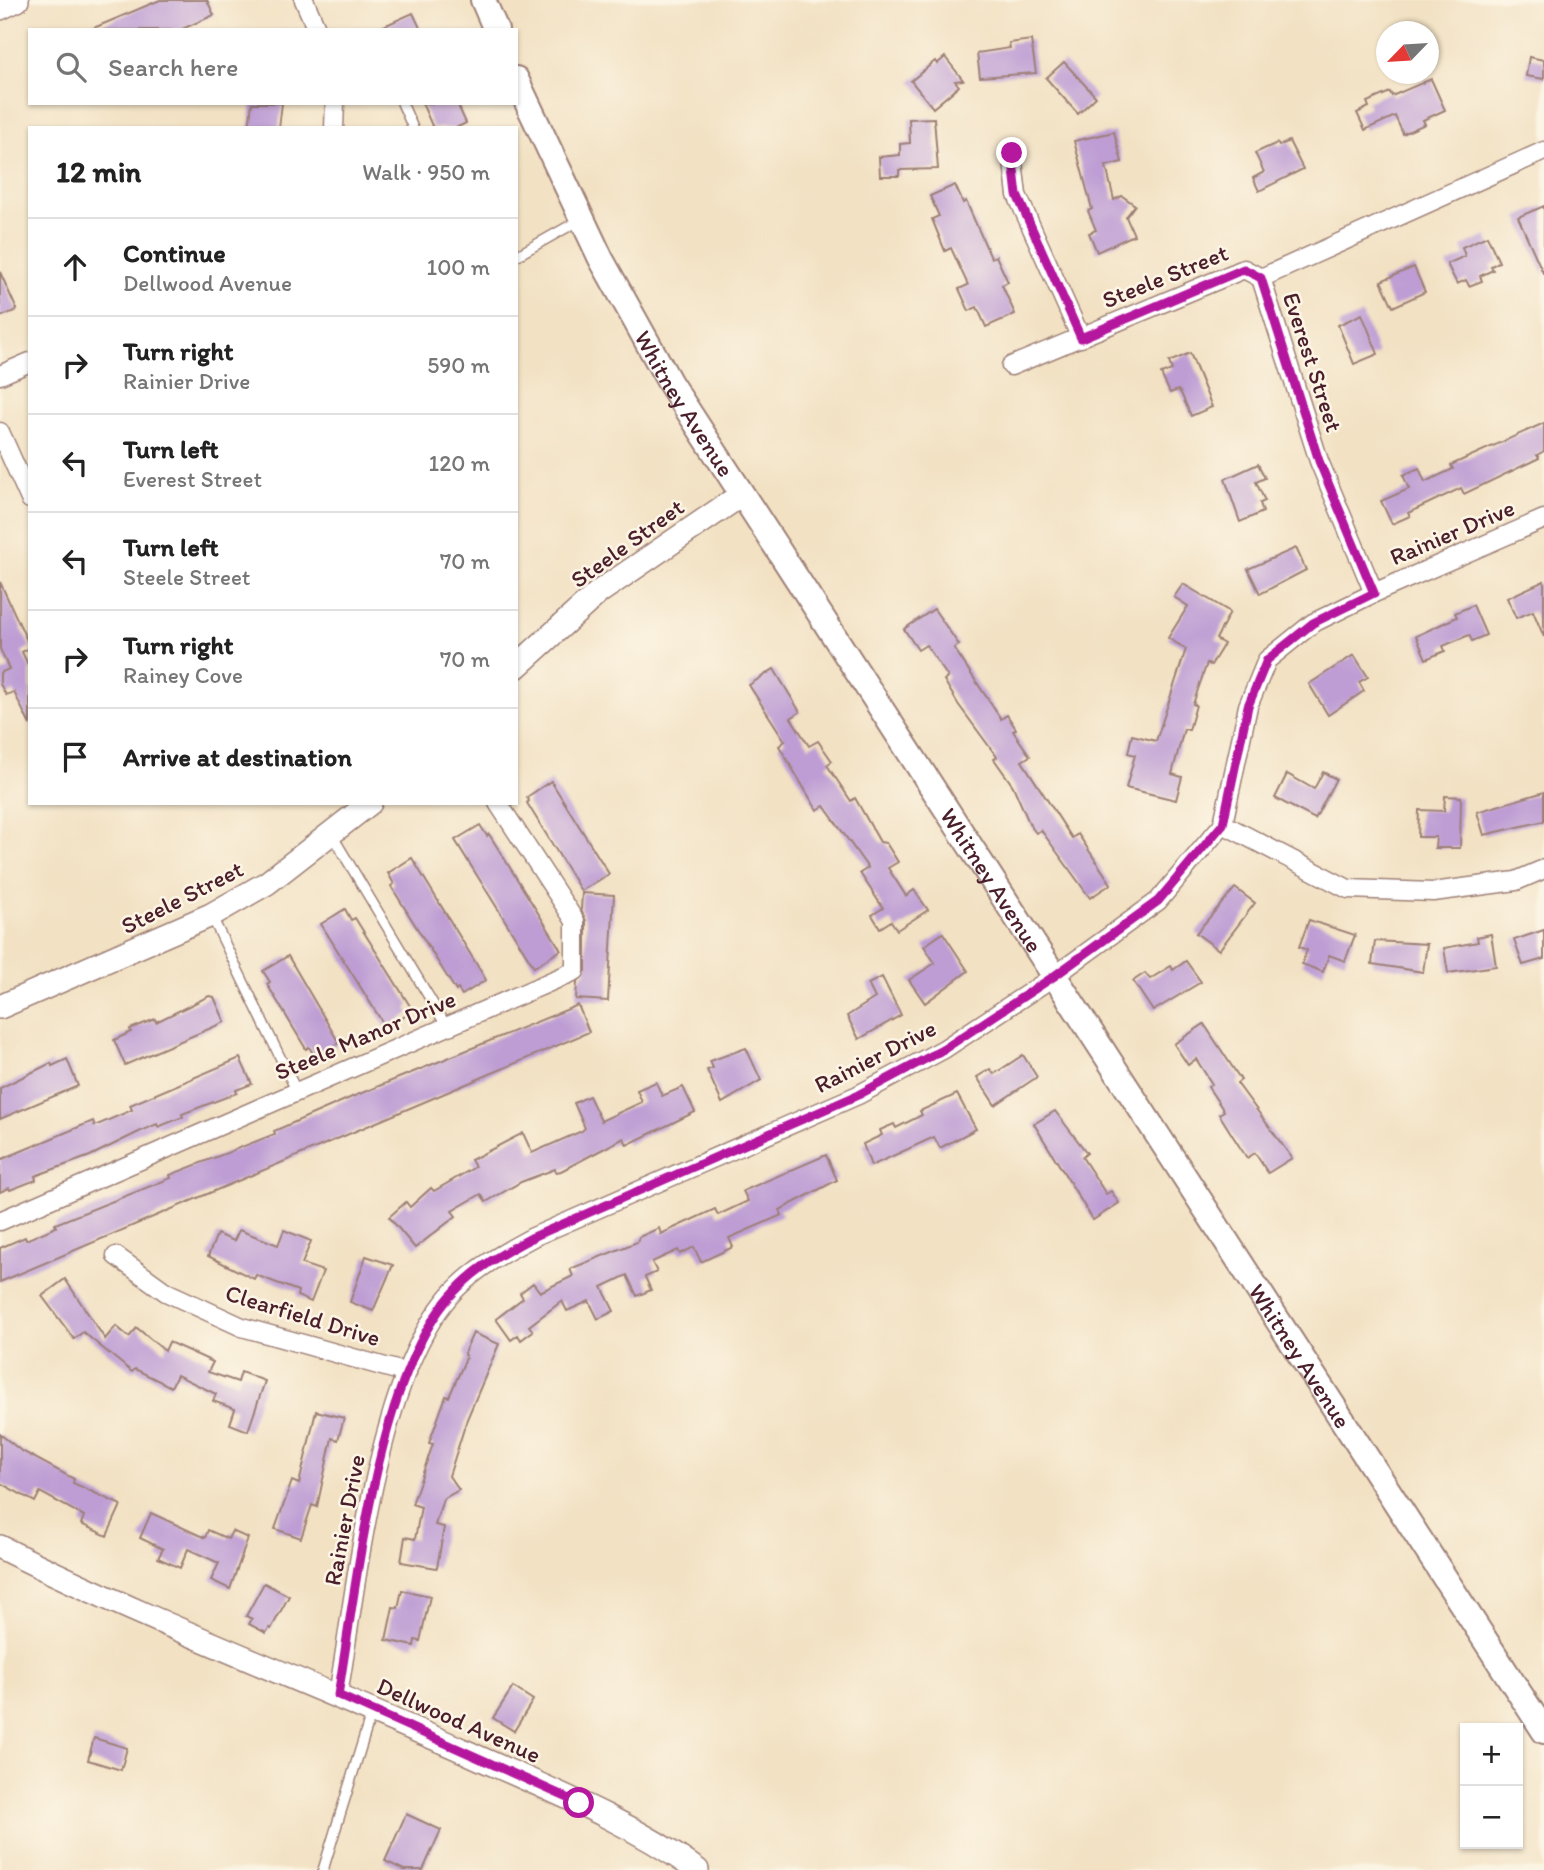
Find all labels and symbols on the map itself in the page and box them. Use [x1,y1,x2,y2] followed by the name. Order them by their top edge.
[1376,21,1439,84] north arrow
[996,137,1027,168] route end
[1098,238,1232,314] street label: Steele Street
[1277,289,1349,435] street label: Everest Street
[629,325,741,482] street label: Whitney Avenue
[565,492,689,594] street label: Steele Street
[1385,493,1519,571] street label: Rainier Drive
[935,802,1050,958] street label: Whitney Avenue
[116,854,248,940] street label: Steele Street
[270,984,460,1086] street label: Steele Manor Drive
[809,1013,941,1099] street label: Rainier Drive
[222,1278,384,1352] street label: Clearfield Drive
[1243,1278,1358,1433] street label: Whitney Avenue
[317,1452,371,1588] street label: Rainier Drive
[372,1671,546,1769] street label: Dellwood Avenue
[563,1787,594,1818] route start

